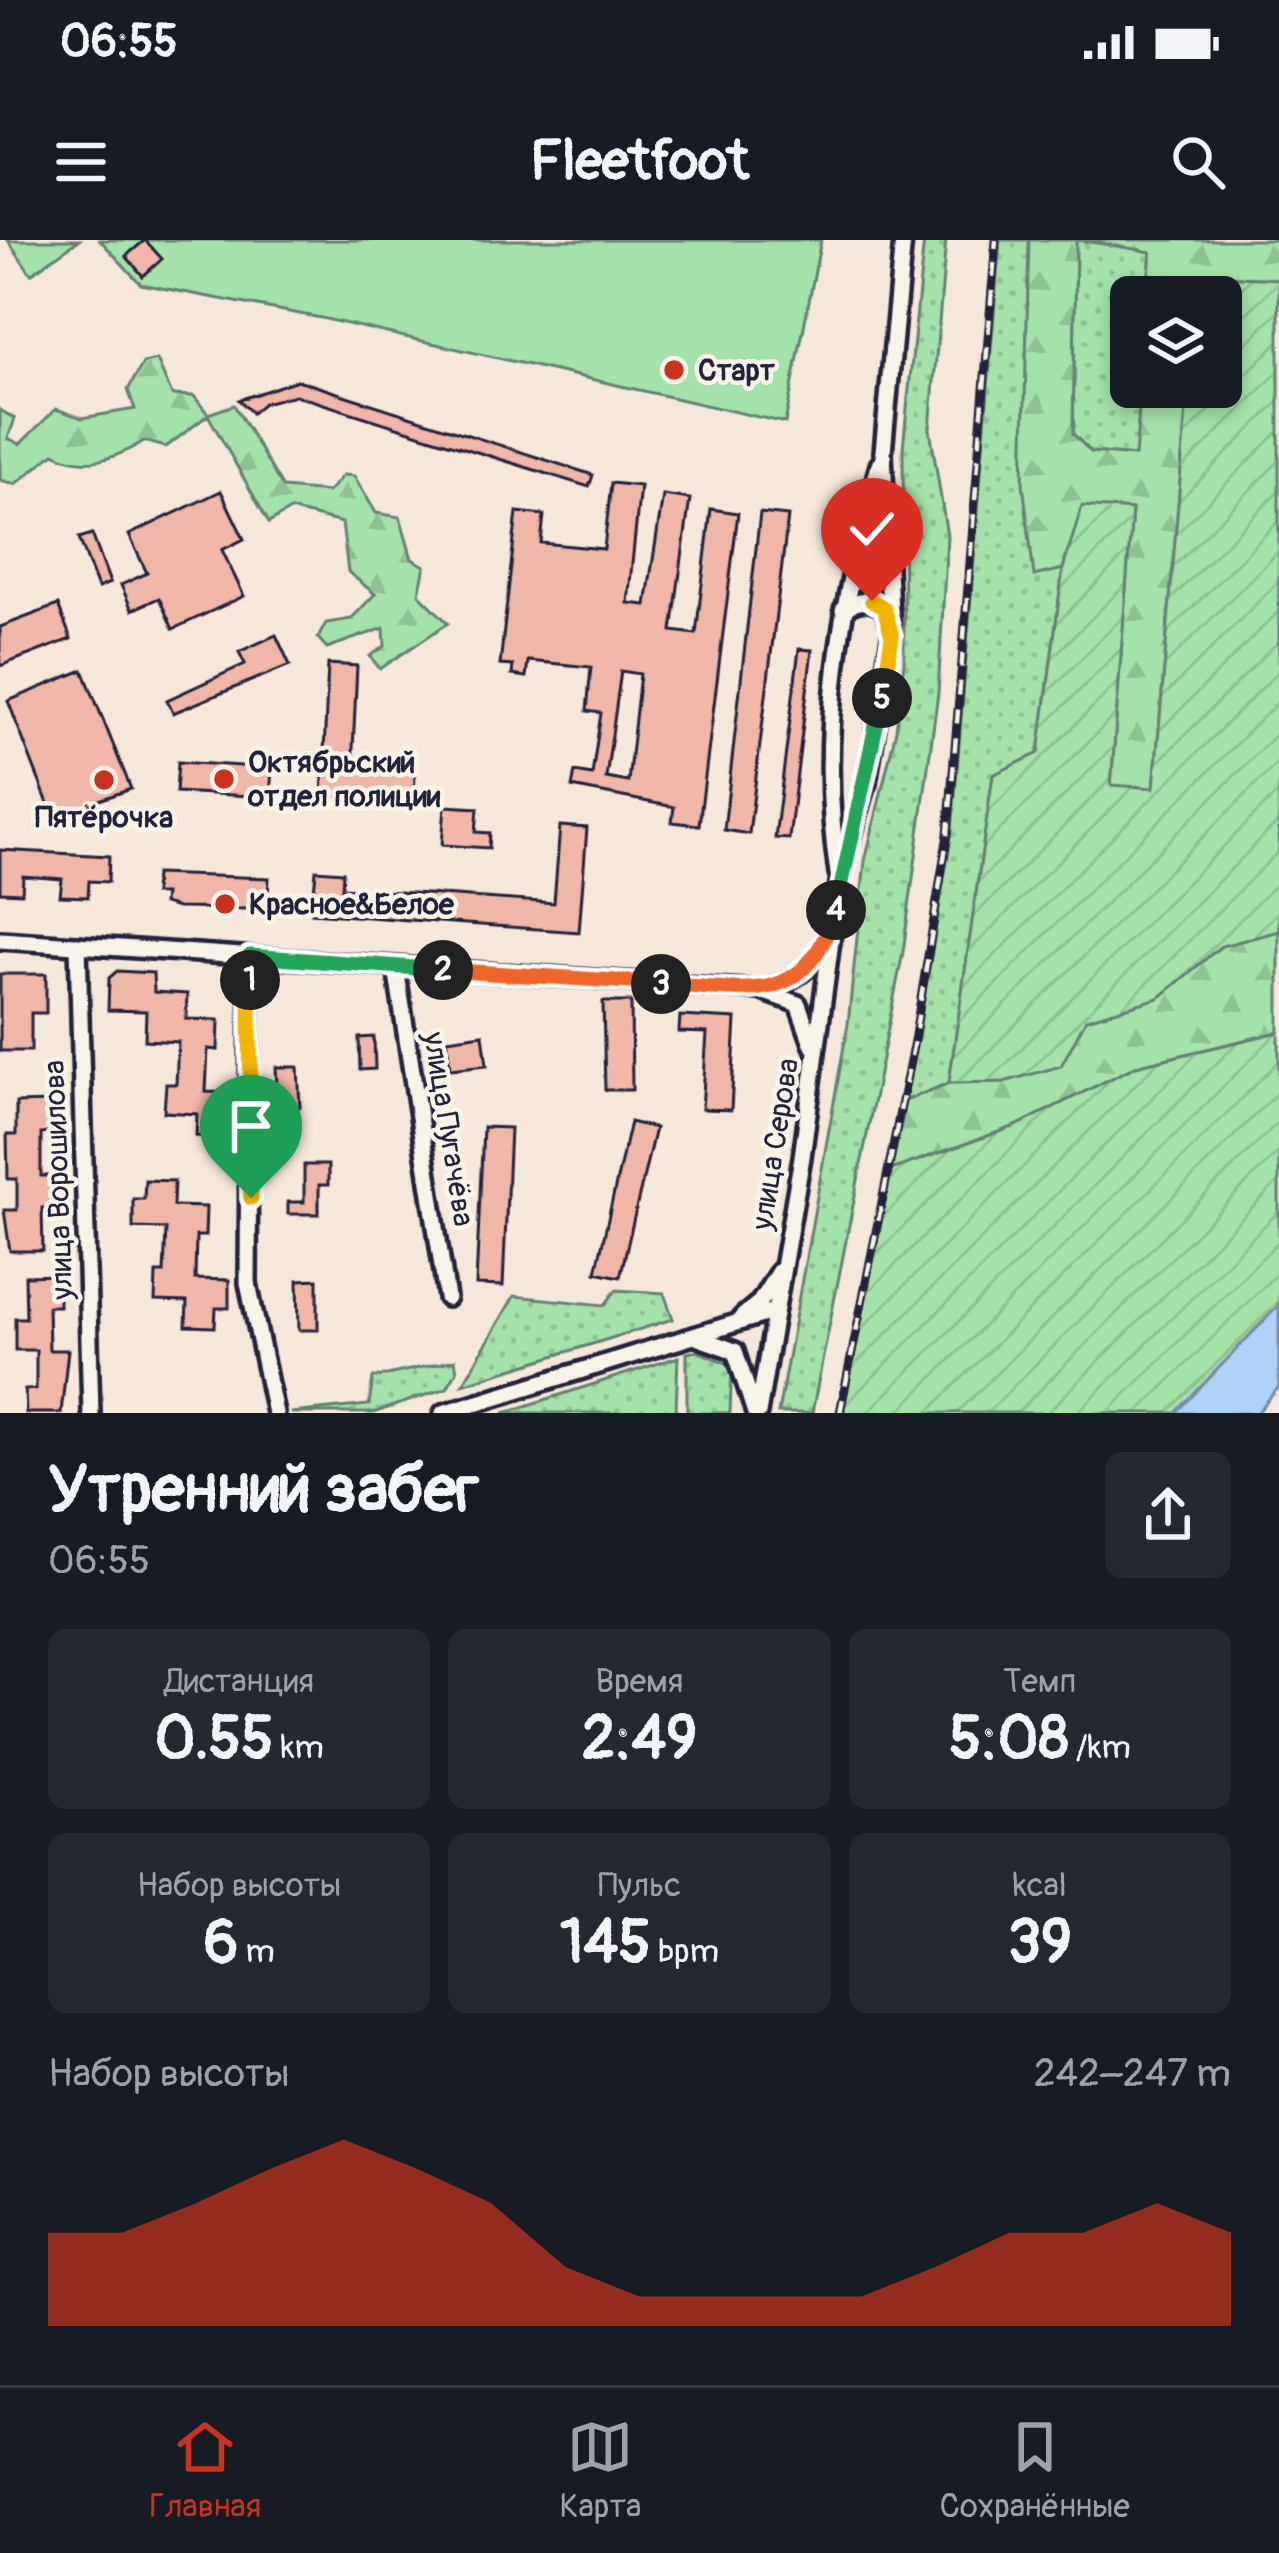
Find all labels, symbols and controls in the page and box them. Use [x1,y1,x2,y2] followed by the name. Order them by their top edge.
[60,14,178,70] text: 06:55
[530,128,749,196] text: Fleetfoot
[48,129,114,195] icon: menu
[1165,129,1231,195] icon: search
[1110,276,1242,408] map controls
[1110,276,1242,408] button: layers
[698,352,776,389] place label: Старт
[661,357,687,383] marker: Старт
[821,478,923,601] pin
[839,496,905,562] icon: check
[852,668,912,728] pin: 5
[873,677,891,718] text: 5
[247,744,441,815] place label: Октябрьский отдел полиции
[211,766,237,792] marker: Октябрьский отдел полиции
[91,767,117,793] marker: Пятёрочка
[35,799,173,836] place label: Пятёрочка
[806,880,866,940] pin: 4
[249,886,455,923] place label: Красное&Белое
[826,889,846,930] text: 4
[212,891,238,917] marker: Красное&Белое
[413,940,473,1000] pin: 2
[434,949,452,990] text: 2
[220,950,280,1010] pin: 1
[631,954,691,1014] pin: 3
[244,959,256,1000] text: 1
[652,963,670,1004] text: 3
[415,1028,482,1229] street label: улица Пугачёва
[743,1056,807,1234] street label: улица Серова
[36,1060,81,1301] street label: улица Ворошилова
[200,1075,302,1198] pin
[218,1093,284,1159] icon: arrive
[48,1449,479,1532] text: Утренний забег
[1105,1452,1231,1578] button: share
[48,1536,150,1585] text: 06:55
[164,1661,314,1702] text: Дистанция
[596,1661,683,1702] text: Время
[1003,1661,1076,1702] text: Темп
[154,1702,274,1777] text: 0.55
[582,1702,697,1777] text: 2:49
[949,1702,1069,1777] text: 5:08
[274,1727,324,1768] text: km
[1069,1727,1131,1768] text: /km
[137,1865,341,1906] text: Набор высоты
[598,1865,681,1906] text: Пульс
[1013,1865,1067,1906] text: kcal
[203,1906,238,1981] text: 6
[560,1906,651,1981] text: 145
[1008,1906,1072,1981] text: 39
[238,1931,275,1972] text: m
[651,1931,719,1972] text: bpm
[48,2049,290,2098] text: Набор высоты
[1034,2049,1231,2098] text: 242–247 m
[149,2414,261,2527] tab: Главная
[560,2414,641,2527] tab: Карта
[940,2414,1130,2527] tab: Сохранённые

